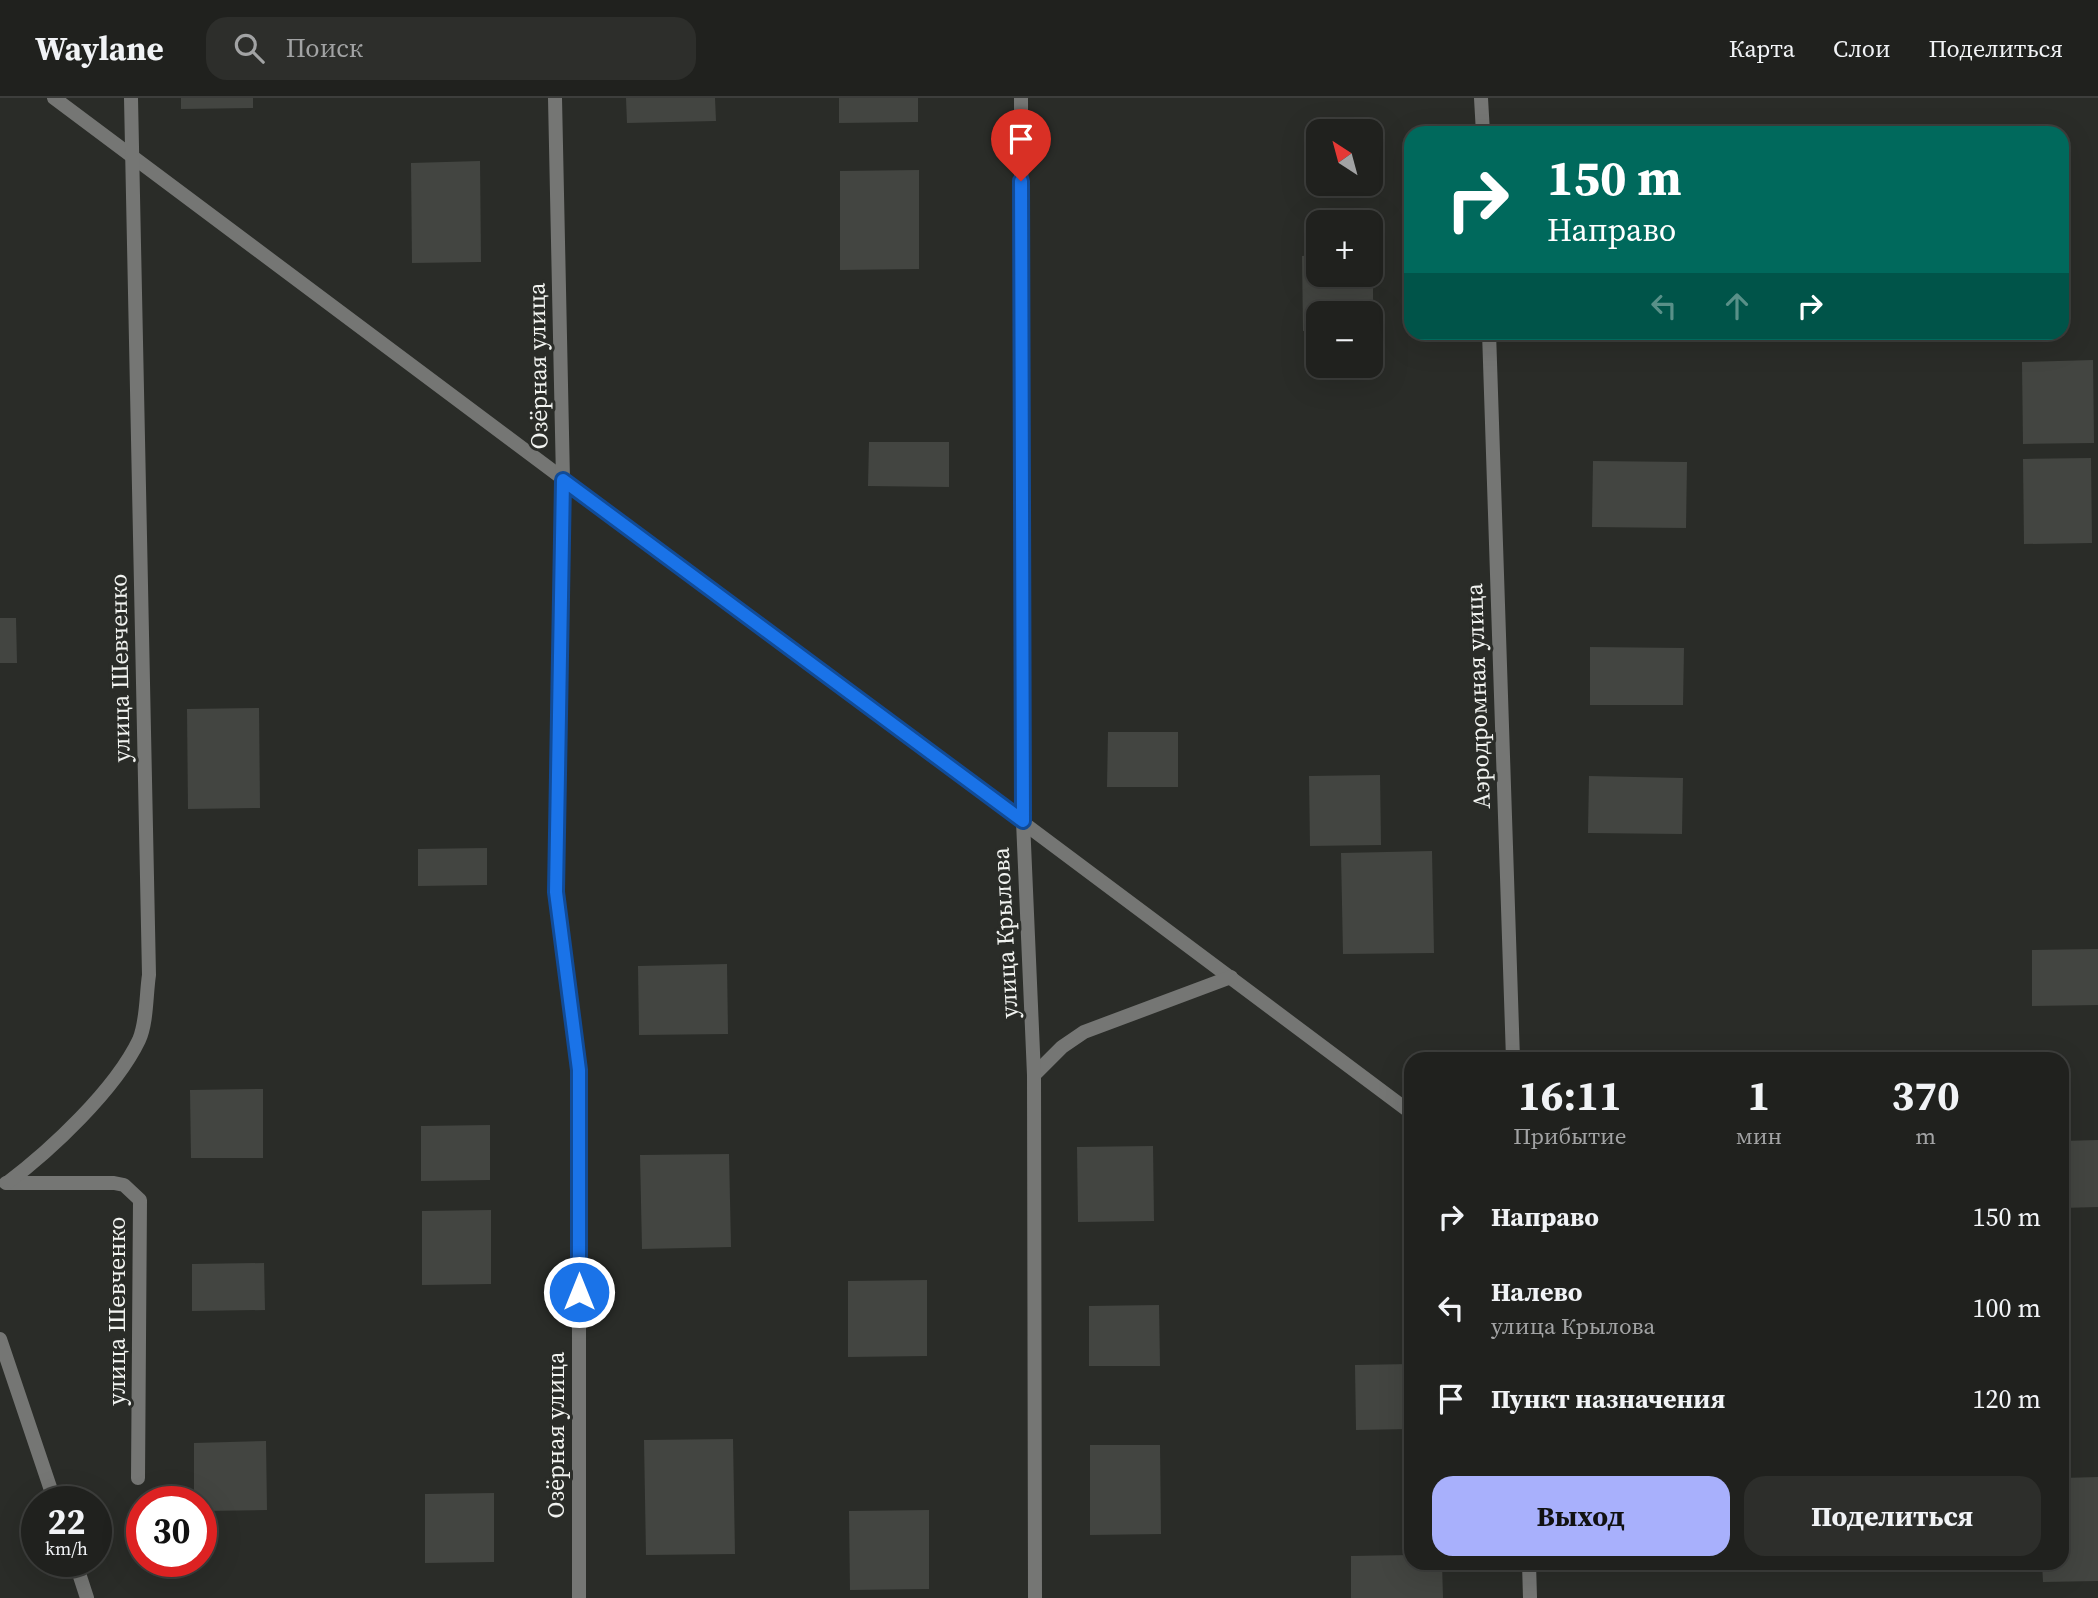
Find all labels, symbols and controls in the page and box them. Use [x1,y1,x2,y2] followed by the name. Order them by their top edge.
[206,17,696,80] search box
[35,26,164,71] text: Waylane
[230,29,268,67] icon: search
[286,30,363,66] text: Поиск
[1729,32,1795,65] text: Карта
[1833,32,1890,65] text: Слои
[1928,32,2063,65] text: Поделиться
[991,109,1051,181] pin
[1306,119,1382,196] north arrow
[1306,119,1383,378] map controls
[1002,120,1040,158] icon: arrive
[1547,144,1682,211] text: 150 m
[1432,154,1523,245] icon: right
[1547,208,1676,252] text: Направо
[1306,210,1383,287] button: +
[520,282,555,450] street label: Озёрная улица
[1645,287,1683,325] icon: left
[1718,287,1756,325] icon: ahead
[1791,287,1829,325] icon: right
[1306,301,1383,378] button: −
[101,573,138,763] street label: улица Шевченко
[1457,582,1498,809] street label: Аэродромная улица
[984,846,1025,1019] street label: улица Крылова
[1518,1066,1622,1124] text: 16:11
[1748,1066,1770,1124] text: 1
[1891,1066,1960,1124] text: 370
[1513,1120,1626,1152] text: Прибытие
[1736,1120,1782,1152] text: мин
[1915,1120,1936,1152] text: m
[1432,1198,1470,1236] icon: right
[1491,1199,1599,1235] text: Направо
[1973,1199,2041,1235] text: 150 m
[100,1217,133,1405] street label: улица Шевченко
[542,1255,616,1329] position arrow
[1491,1274,1582,1310] text: Налево
[1432,1289,1470,1327] icon: left
[1973,1290,2041,1326] text: 100 m
[1491,1310,1655,1342] text: улица Крылова
[539,1351,572,1518] street label: Озёрная улица
[1432,1380,1470,1418] icon: arrive
[1491,1381,1725,1417] text: Пункт назначения
[1973,1381,2041,1417] text: 120 m
[1432,1476,1730,1556] button: Выход
[1744,1476,2041,1556] button: Поделиться
[126,1486,217,1577] speed limit sign: 30
[48,1498,85,1546] text: 22
[45,1536,88,1561] text: km/h

